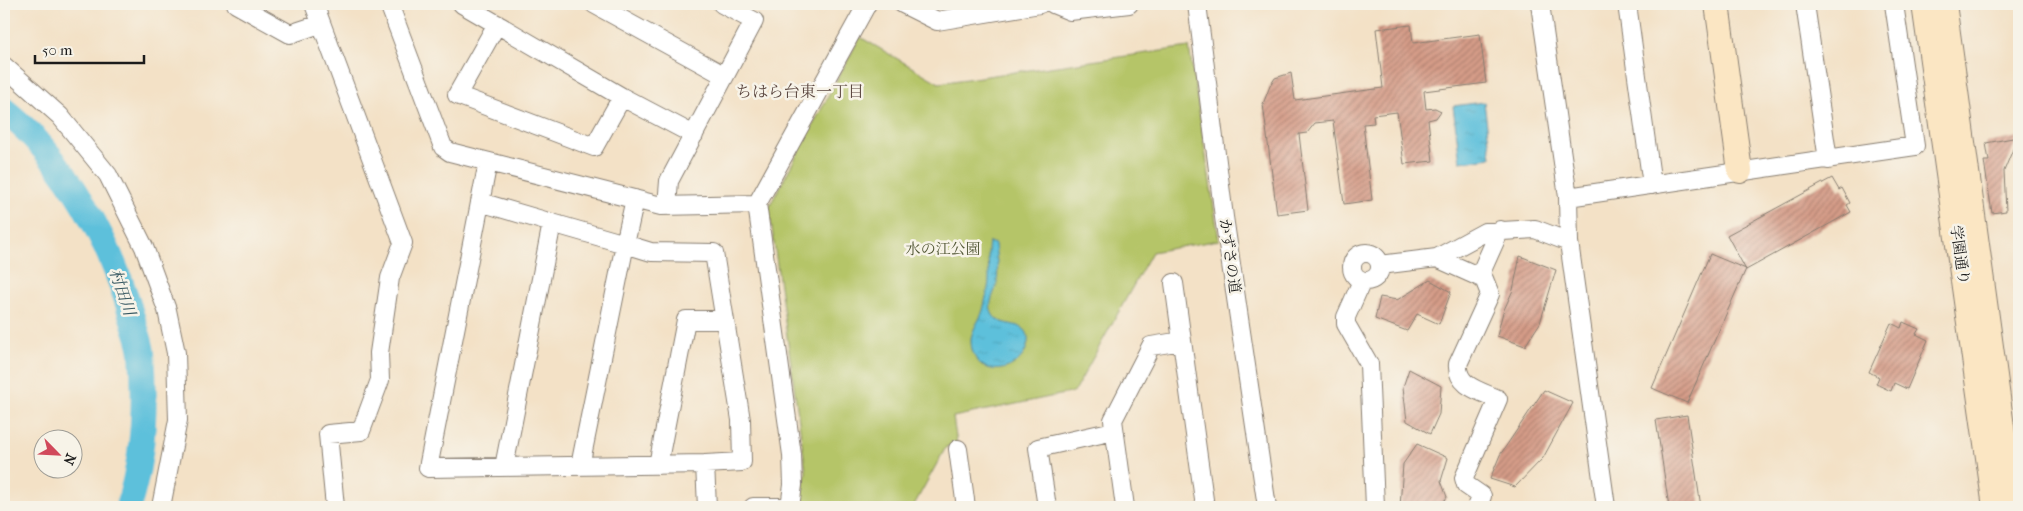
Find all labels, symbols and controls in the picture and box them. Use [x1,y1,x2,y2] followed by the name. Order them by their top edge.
[35,32,144,64] scale bar
[42,41,73,59] text: 50 m
[736,82,864,101] district label: ちはら台東一丁目
[1216,218,1244,294] street label: かずさの道
[1947,224,1973,286] street label: 学園通り
[905,240,981,258] park label: 水の江公園
[106,266,140,320] water label: 村田川
[32,428,82,478] north arrow
[59,451,79,468] text: N

